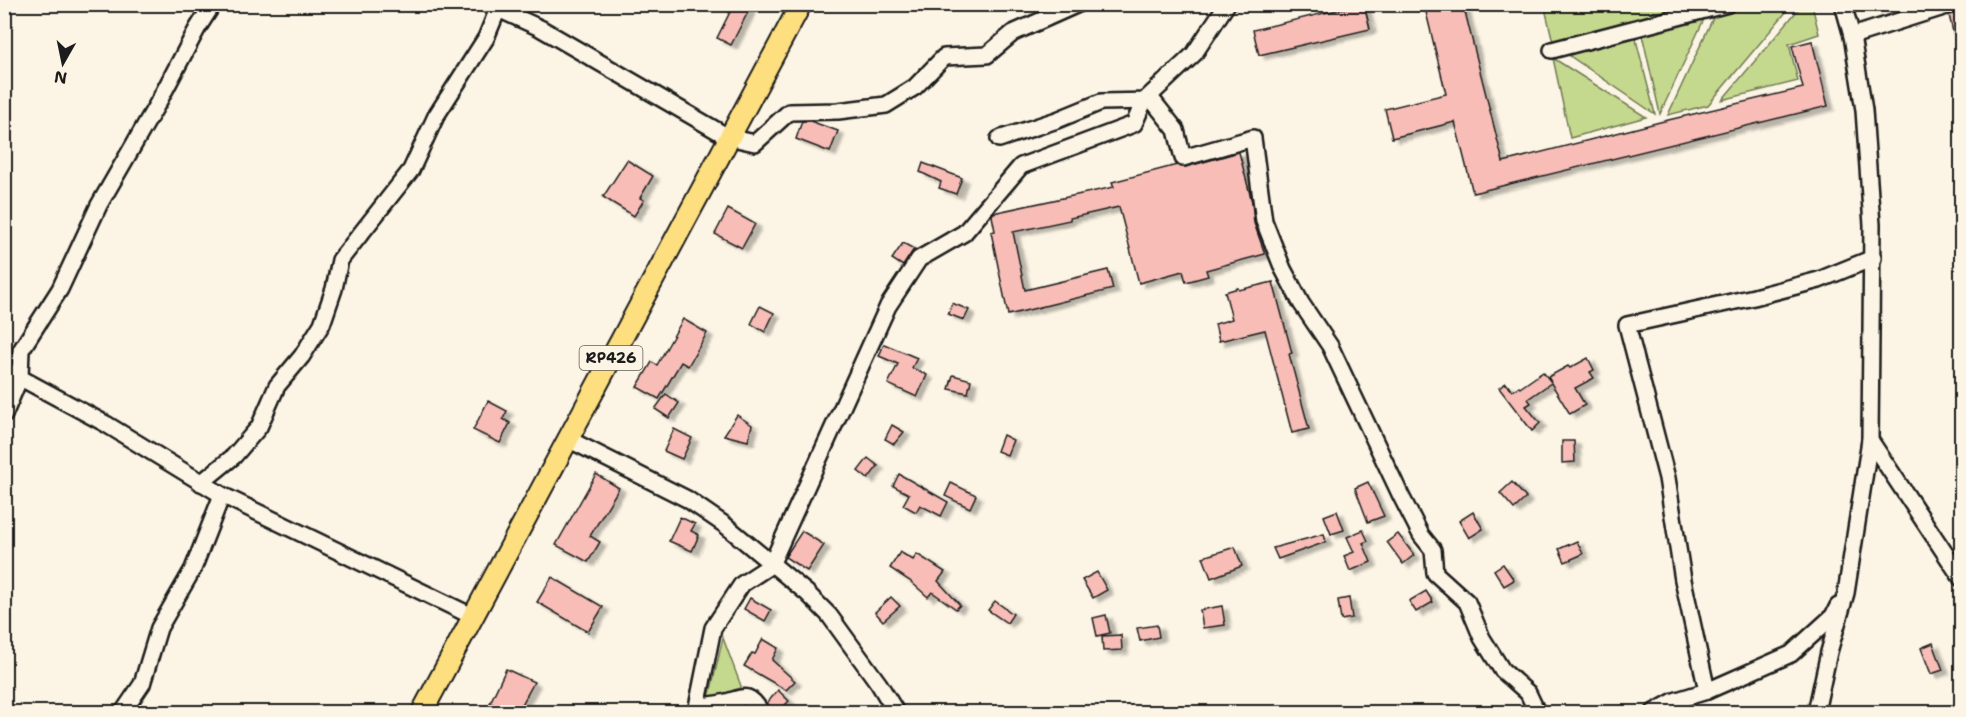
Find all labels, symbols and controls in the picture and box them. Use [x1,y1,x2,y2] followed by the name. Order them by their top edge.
[33,33,93,93] north arrow
[53,66,69,89] text: N
[580,346,642,370] road number: RP426

